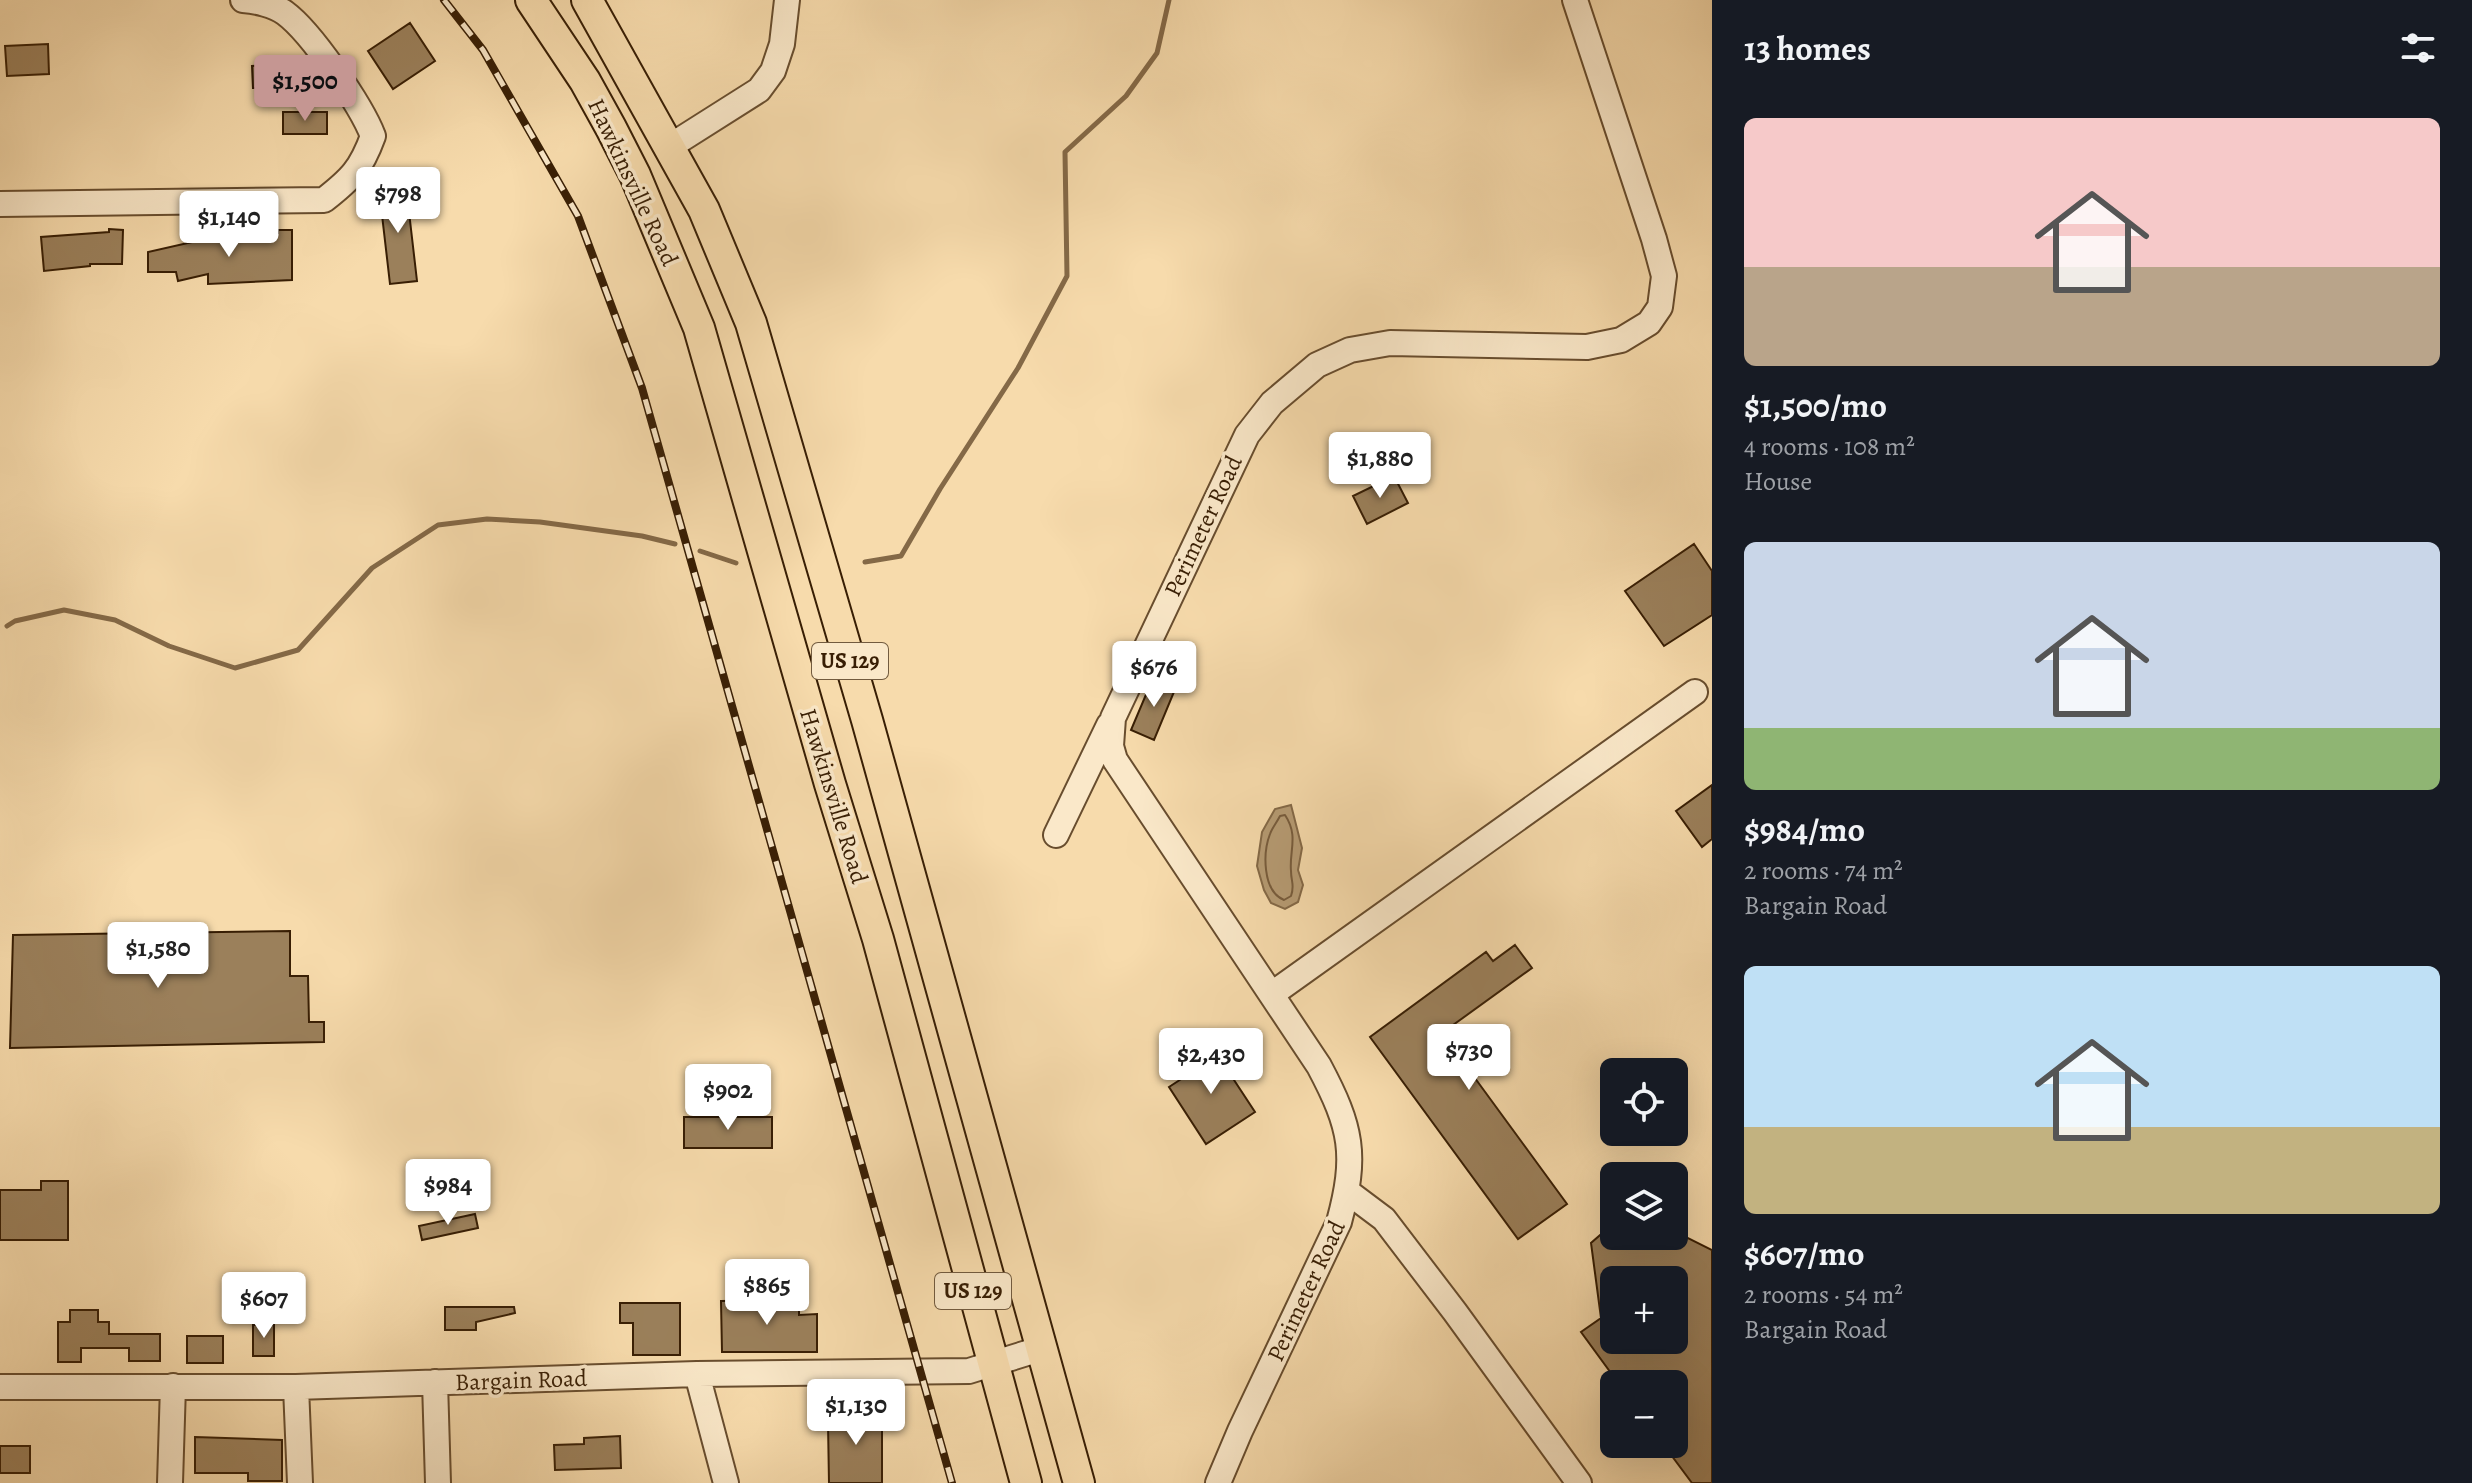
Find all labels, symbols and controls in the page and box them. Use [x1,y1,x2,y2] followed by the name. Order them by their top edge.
[1744,25,1871,72] text: 13 homes
[2396,26,2440,70] icon: filters
[240,55,370,123] pin: $1,500
[272,63,338,98] text: $1,500
[580,93,686,271] street label: Hawkinsville Road
[351,167,445,235] pin: $798
[2020,170,2164,314] icon: home
[374,175,422,210] text: $798
[164,191,294,259] pin: $1,140
[197,199,261,234] text: $1,140
[1744,382,1887,429] text: $1,500/mo
[1744,429,1915,464] text: 4 rooms · 108 m²
[1315,432,1445,500] pin: $1,880
[1347,440,1413,475] text: $1,880
[1156,450,1250,602] street label: Perimeter Road
[1744,464,1812,499] text: House
[2020,594,2164,738] icon: home
[1107,641,1201,709] pin: $676
[812,643,888,679] road number: US 129
[1130,649,1178,684] text: $676
[792,705,876,888] street label: Hawkinsville Road
[1744,806,1865,853] text: $984/mo
[1744,853,1903,888] text: 2 rooms · 74 m²
[1744,888,1887,923] text: Bargain Road
[93,922,223,990] pin: $1,580
[125,930,191,965] text: $1,580
[2020,1018,2164,1162] icon: home
[1422,1024,1516,1092] pin: $730
[1146,1028,1276,1096] pin: $2,430
[1445,1032,1493,1067] text: $730
[1177,1036,1245,1071] text: $2,430
[1600,1058,1688,1458] map controls
[1600,1058,1688,1146] button: locate
[681,1064,775,1132] pin: $902
[703,1072,753,1107] text: $902
[401,1159,495,1227] pin: $984
[1600,1162,1688,1250] button: layers
[424,1167,472,1202] text: $984
[1259,1215,1353,1367] street label: Perimeter Road
[1744,1230,1865,1277] text: $607/mo
[720,1259,814,1327] pin: $865
[1600,1266,1688,1354] button: +
[743,1267,791,1302] text: $865
[217,1272,311,1340] pin: $607
[935,1273,1011,1309] road number: US 129
[1744,1277,1903,1312] text: 2 rooms · 54 m²
[240,1280,288,1315] text: $607
[1744,1312,1887,1347] text: Bargain Road
[454,1362,588,1398] street label: Bargain Road
[1600,1370,1688,1458] button: −
[791,1379,921,1447] pin: $1,130
[825,1387,887,1422] text: $1,130

